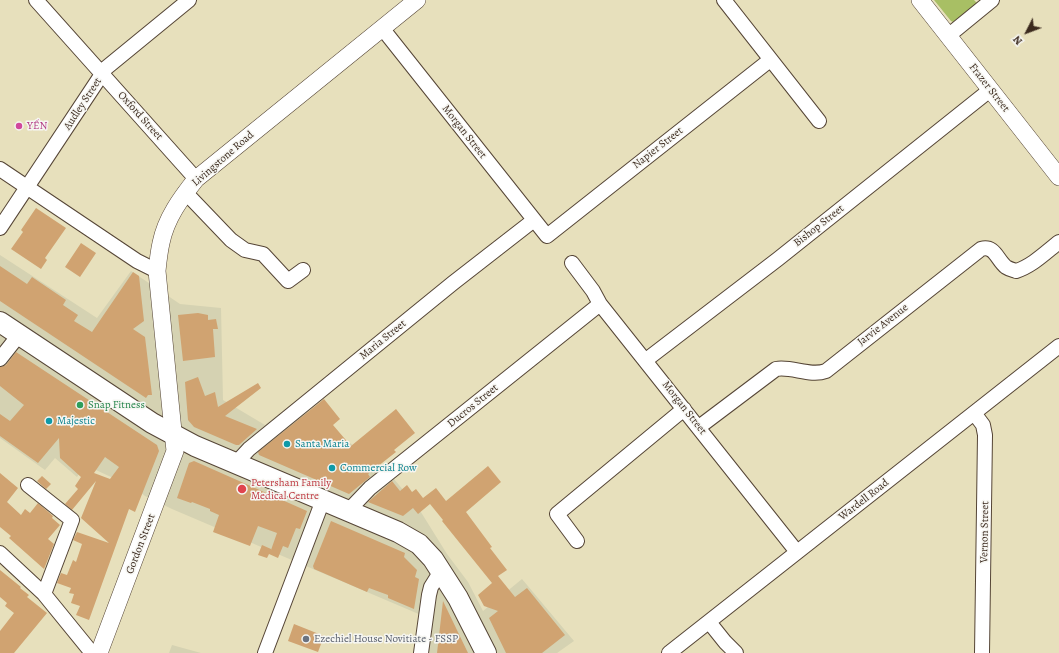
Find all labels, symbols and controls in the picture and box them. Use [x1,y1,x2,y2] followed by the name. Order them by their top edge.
[1007,12,1047,52] north arrow
[1009,32,1026,48] text: N
[966,61,1012,115] street label: Frazer Street
[61,75,105,133] street label: Audley Street
[115,89,165,143] street label: Oxford Street
[439,103,489,161] street label: Morgan Street
[27,119,47,133] place label: YẾN
[14,121,24,131] marker: YẾN
[630,124,686,172] street label: Napier Street
[189,129,257,189] street label: Livingstone Road
[791,202,847,250] street label: Bishop Street
[855,301,911,349] street label: Jarvie Avenue
[357,317,409,363] street label: Maria Street
[659,379,709,437] street label: Morgan Street
[445,381,501,431] street label: Ducros Street
[88,398,145,412] place label: Snap Fitness
[75,400,85,410] marker: Snap Fitness
[57,414,95,428] place label: Majestic
[44,416,54,426] marker: Majestic
[295,437,349,451] place label: Santa Maria
[282,439,292,449] marker: Santa Maria
[340,461,417,475] place label: Commercial Row
[327,463,337,473] marker: Commercial Row
[251,476,331,502] place label: Petersham Family Medical Centre
[836,476,892,524] street label: Wardell Road
[236,483,248,495] marker: Petersham Family Medical Centre
[978,501,992,563] street label: Vernon Street
[123,512,159,576] street label: Gordon Street
[314,632,458,646] place label: Ezechiel House Novitiate - FSSP
[301,634,311,644] marker: Ezechiel House Novitiate - FSSP

